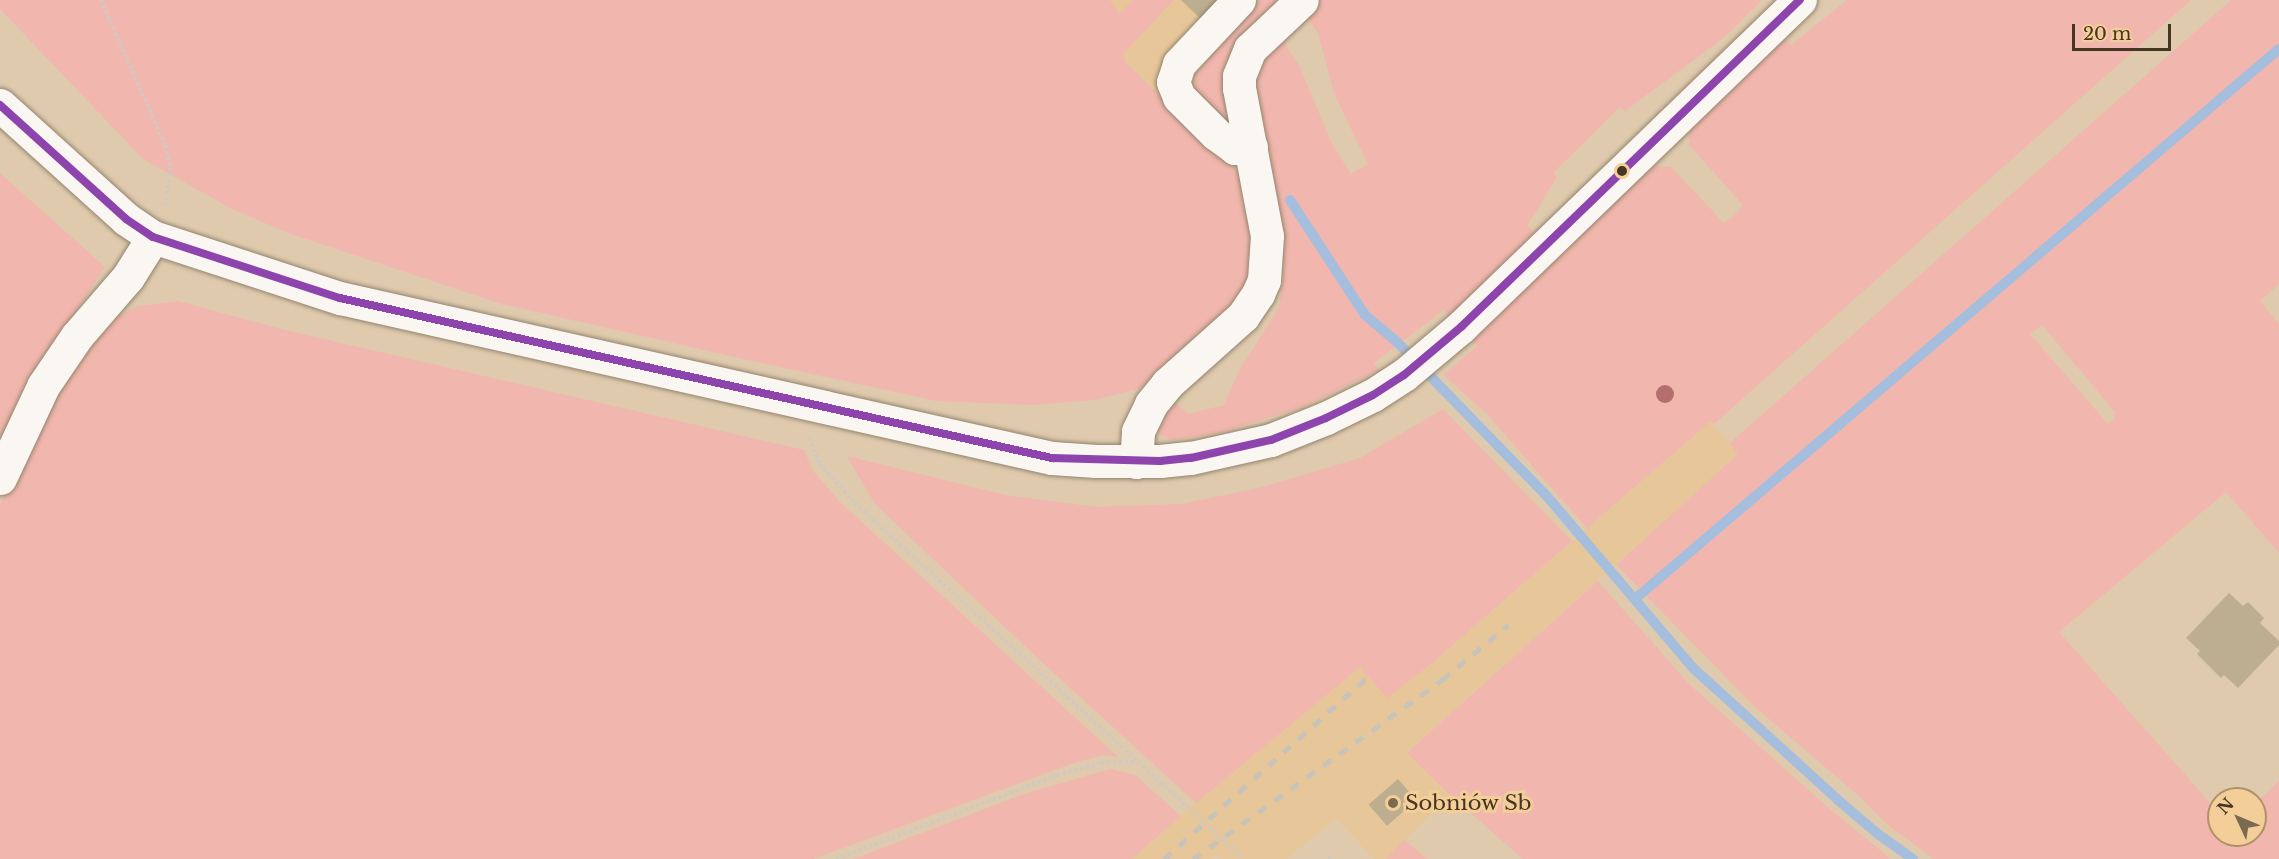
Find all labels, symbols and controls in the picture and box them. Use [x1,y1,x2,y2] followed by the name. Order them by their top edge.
[2075,12,2174,50] scale bar
[2083,23,2131,45] text: 20 m
[1616,165,1628,177] unlabelled marker
[2207,787,2267,847] north arrow
[1405,790,1532,816] place label: Sobniów Sb
[2213,794,2238,818] text: N
[1386,796,1400,810] marker: Sobniów Sb

